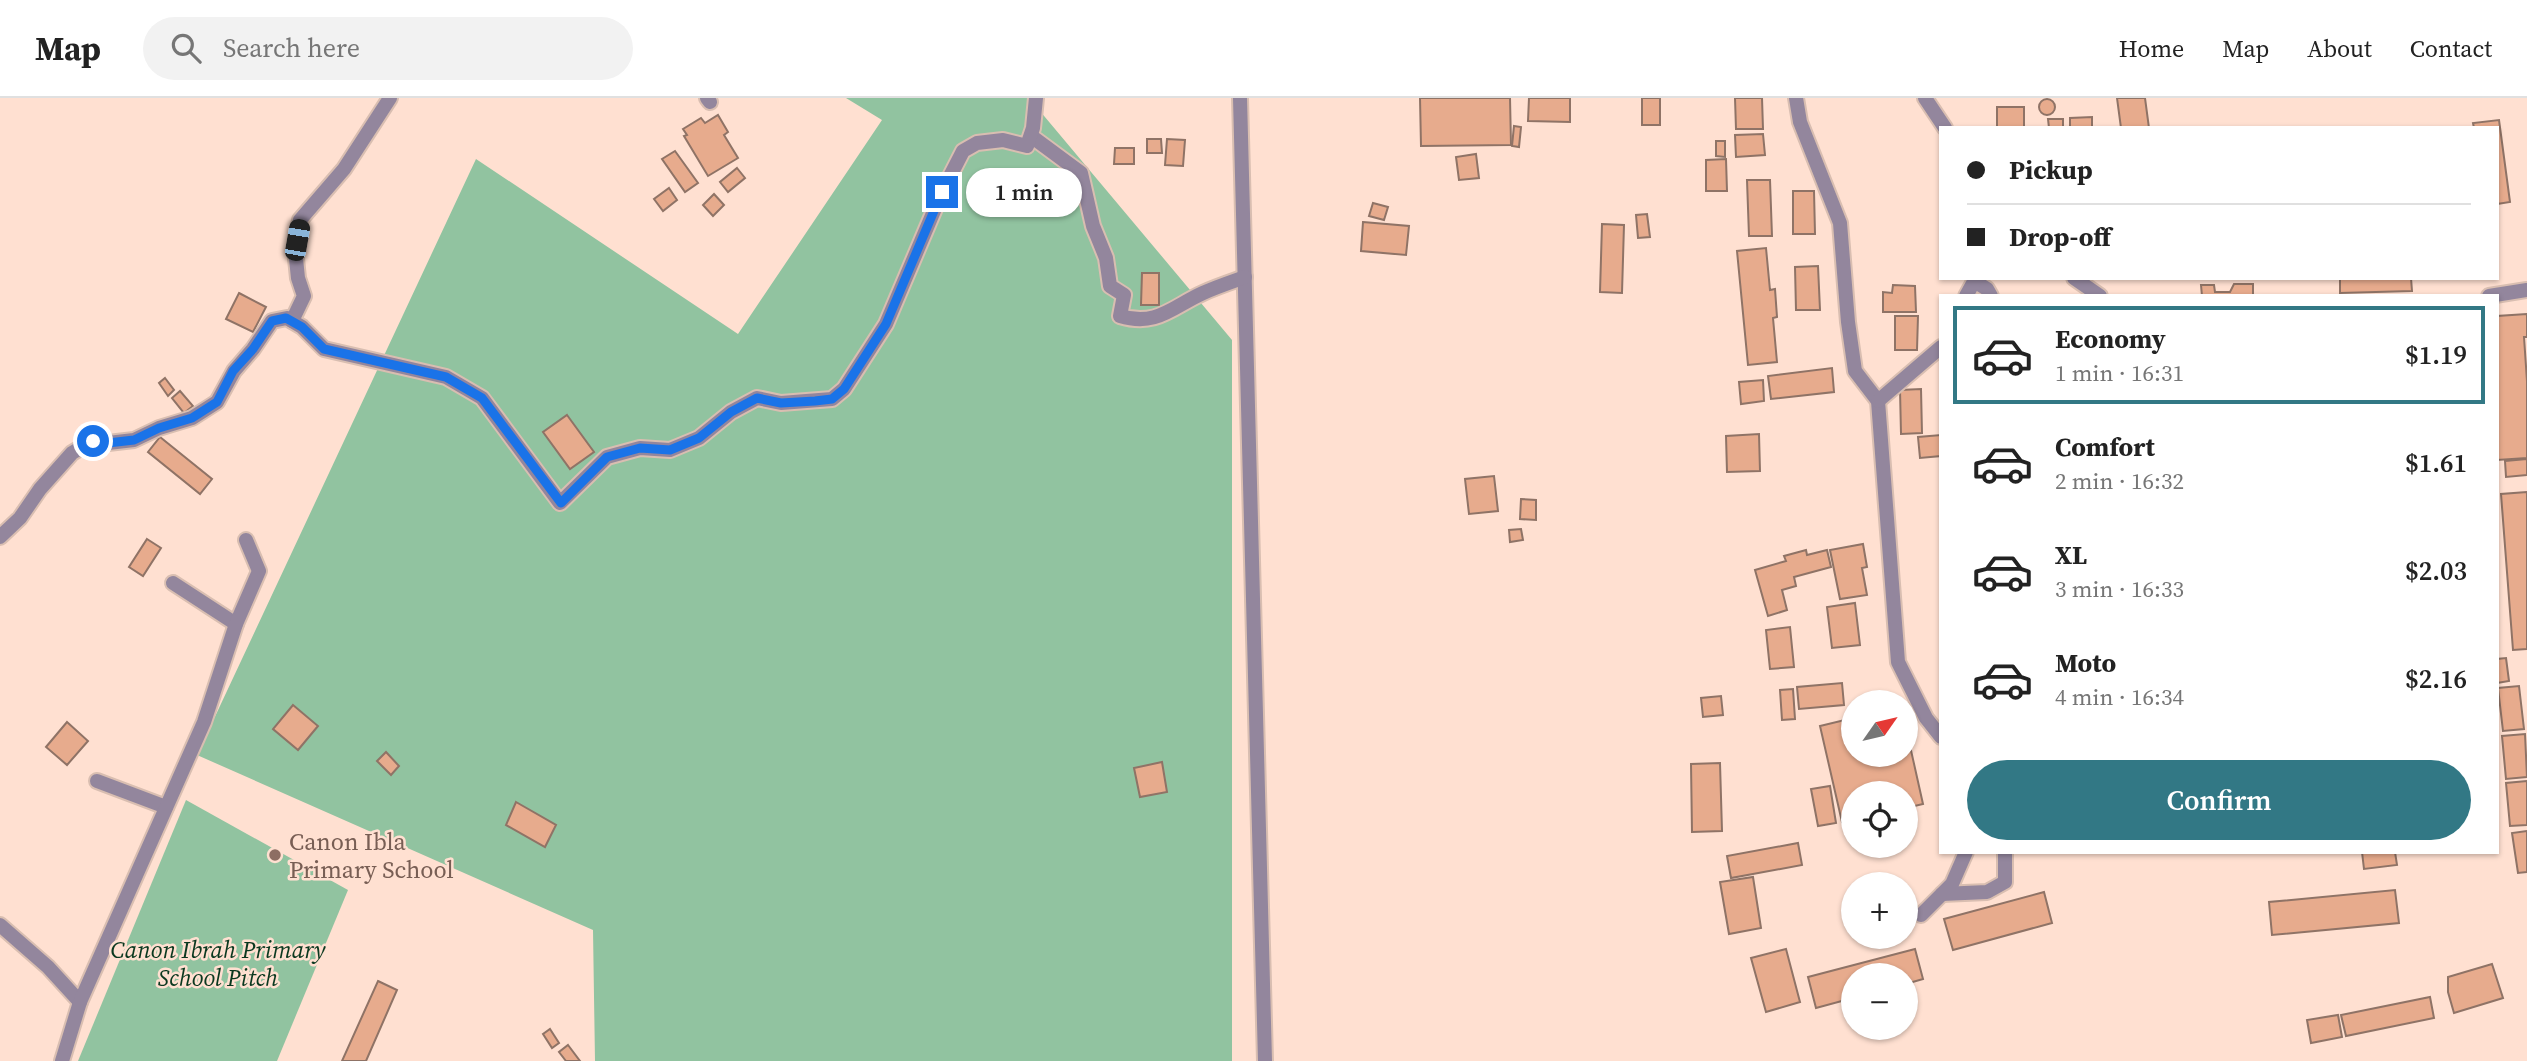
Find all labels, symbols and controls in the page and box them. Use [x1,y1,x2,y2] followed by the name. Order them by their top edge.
[143,17,633,80] search box
[35,26,101,71] text: Map
[167,29,205,67] icon: search
[223,30,360,66] text: Search here
[2119,32,2184,65] text: Home
[2222,32,2269,65] text: Map
[2307,32,2372,65] text: About
[2410,32,2492,65] text: Contact
[2009,152,2093,188] text: Pickup
[967,168,1082,217] callout: 1 min
[926,176,958,208] route end
[994,176,1054,208] text: 1 min
[284,217,311,263] car
[2009,219,2111,255] text: Drop-off
[2055,321,2166,357] text: Economy
[1971,324,2034,387] icon: car
[2405,337,2467,373] text: $1.19
[2055,357,2184,389] text: 1 min · 16:31
[77,425,109,457] route start
[2055,429,2155,465] text: Comfort
[1971,432,2034,495] icon: car
[2405,445,2467,481] text: $1.61
[2055,465,2184,497] text: 2 min · 16:32
[2055,537,2087,573] text: XL
[1971,540,2034,603] icon: car
[2405,553,2467,589] text: $2.03
[2055,573,2184,605] text: 3 min · 16:33
[2055,645,2116,681] text: Moto
[1971,648,2034,711] icon: car
[2405,661,2467,697] text: $2.16
[2055,681,2184,713] text: 4 min · 16:34
[1841,690,1918,766] north arrow
[1841,690,1918,1040] map controls
[1967,760,2471,840] button: Confirm
[1841,781,1918,858] button: locate
[289,825,454,886] place label: Canon Ibla Primary School
[267,847,283,863] marker: Canon Ibla Primary School
[1841,872,1918,949] button: +
[110,933,326,994] park label: Canon Ibrah Primary School Pitch
[1841,963,1918,1040] button: −

